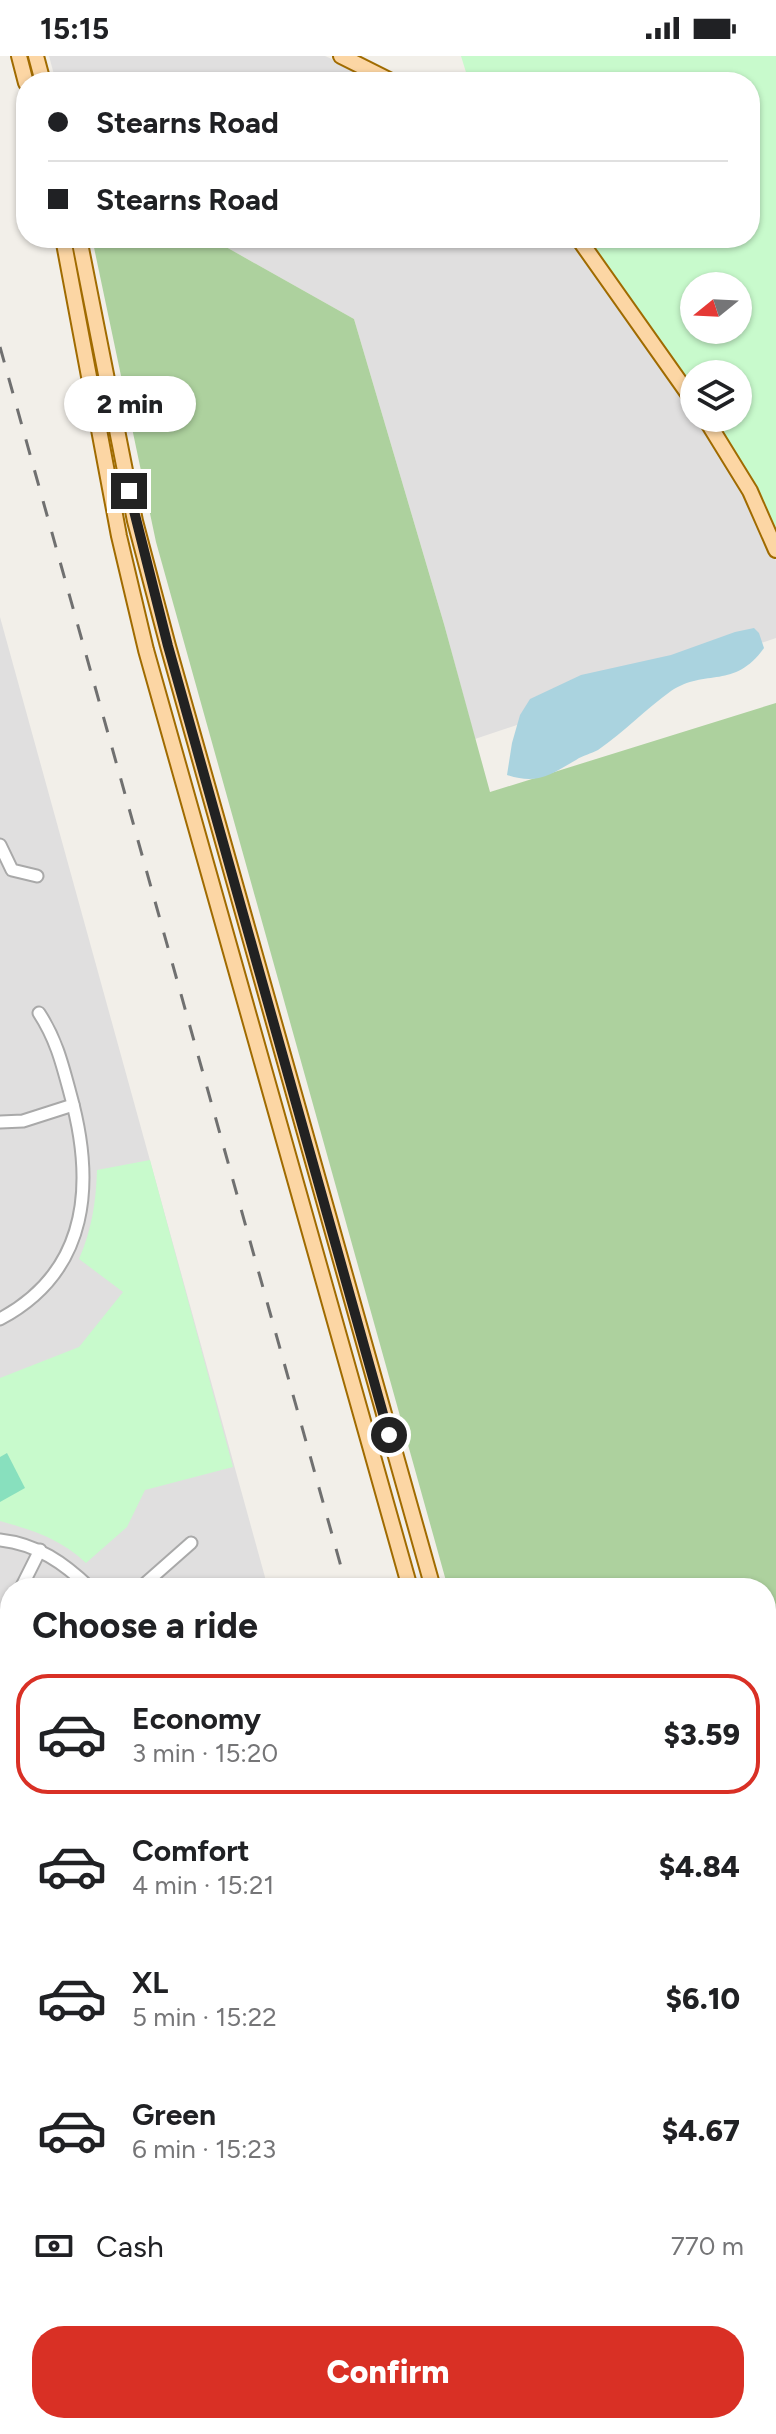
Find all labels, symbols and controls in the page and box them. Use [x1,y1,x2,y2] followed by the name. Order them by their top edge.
[40,10,109,47] text: 15:15
[96,104,279,141] text: Stearns Road
[96,181,279,218] text: Stearns Road
[680,272,752,344] north arrow
[680,272,752,432] map controls
[680,360,752,432] button: layers
[63,375,195,431] callout: 2 min
[97,388,163,420] text: 2 min
[111,473,147,509] route end
[371,1417,407,1453] route start
[32,1604,258,1647] text: Choose a ride
[36,1698,108,1770] icon: car
[132,1700,261,1737] text: Economy
[664,1716,740,1753] text: $3.59
[132,1737,278,1769] text: 3 min · 15:20
[36,1830,108,1902] icon: car
[132,1832,250,1869] text: Comfort
[659,1848,740,1885] text: $4.84
[132,1869,274,1901] text: 4 min · 15:21
[36,1962,108,2034] icon: car
[132,1964,168,2001] text: XL
[666,1980,740,2017] text: $6.10
[132,2001,277,2033] text: 5 min · 15:22
[36,2094,108,2166] icon: car
[132,2096,216,2133] text: Green
[662,2112,740,2149] text: $4.67
[132,2133,276,2165] text: 6 min · 15:23
[32,2224,76,2268] icon: cash
[96,2228,164,2265] text: Cash
[671,2230,744,2262] text: 770 m
[32,2326,744,2418] button: Confirm

